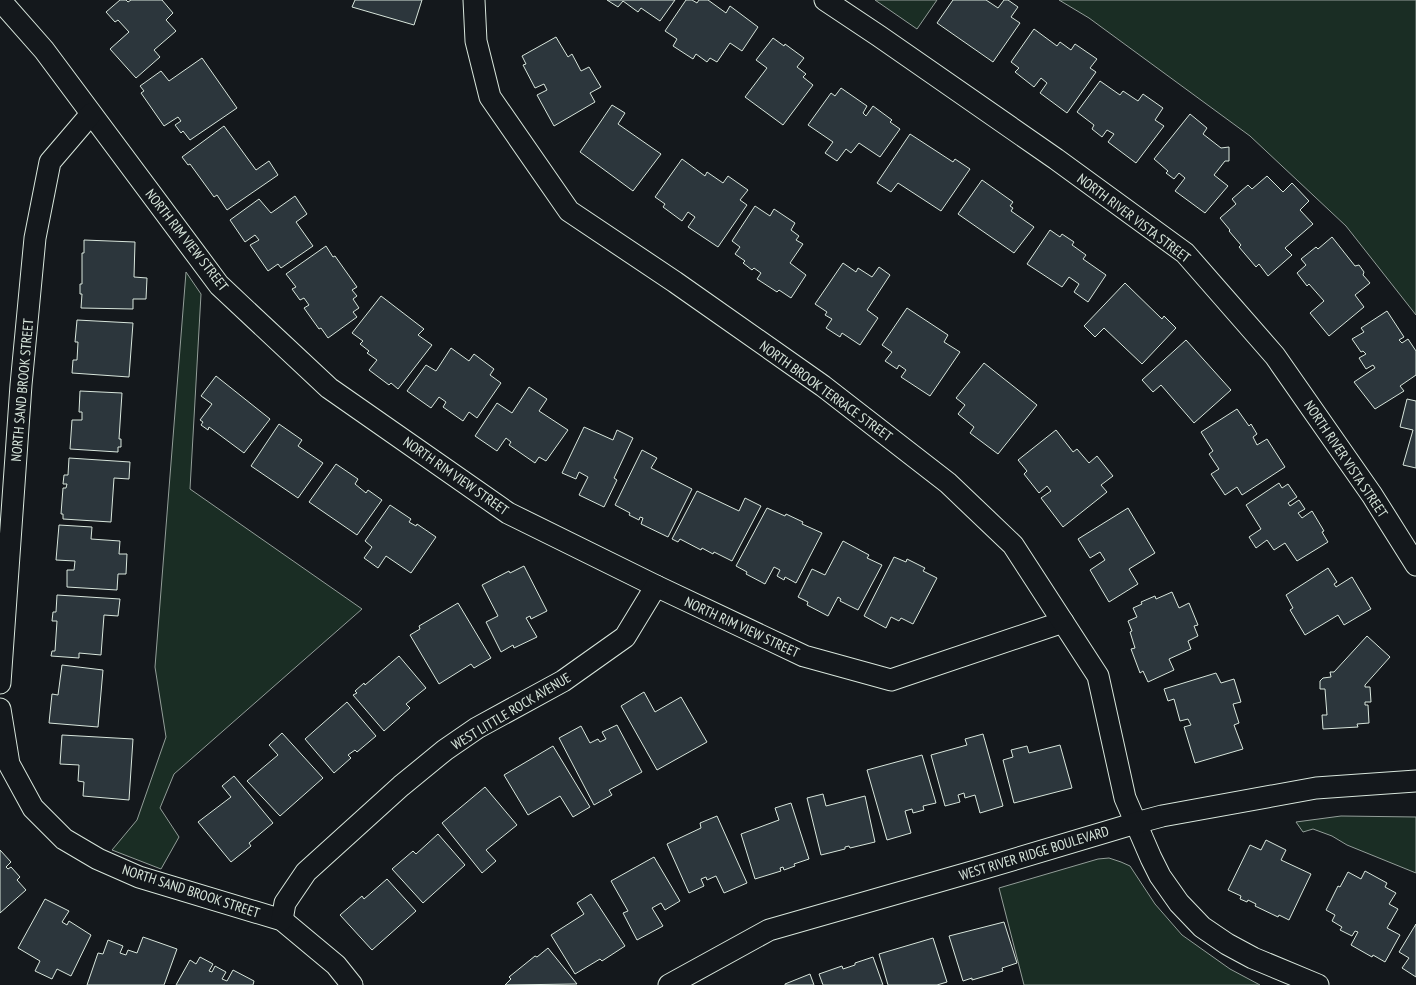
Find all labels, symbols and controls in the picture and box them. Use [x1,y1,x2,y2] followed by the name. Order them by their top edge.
[1074,169,1195,267] street label: NORTH RIVER VISTA STREET
[142,185,233,295] street label: NORTH RIM VIEW STREET
[7,317,37,462] street label: NORTH SAND BROOK STREET
[756,337,897,446] street label: NORTH BROOK TERRACE STREET
[1300,397,1392,522] street label: NORTH RIVER VISTA STREET
[400,433,513,520] street label: NORTH RIM VIEW STREET
[682,593,803,662] street label: NORTH RIM VIEW STREET
[448,668,574,754] street label: WEST LITTLE ROCK AVENUE
[957,822,1111,884] street label: WEST RIVER RIDGE BOULEVARD
[120,860,263,922] street label: NORTH SAND BROOK STREET

